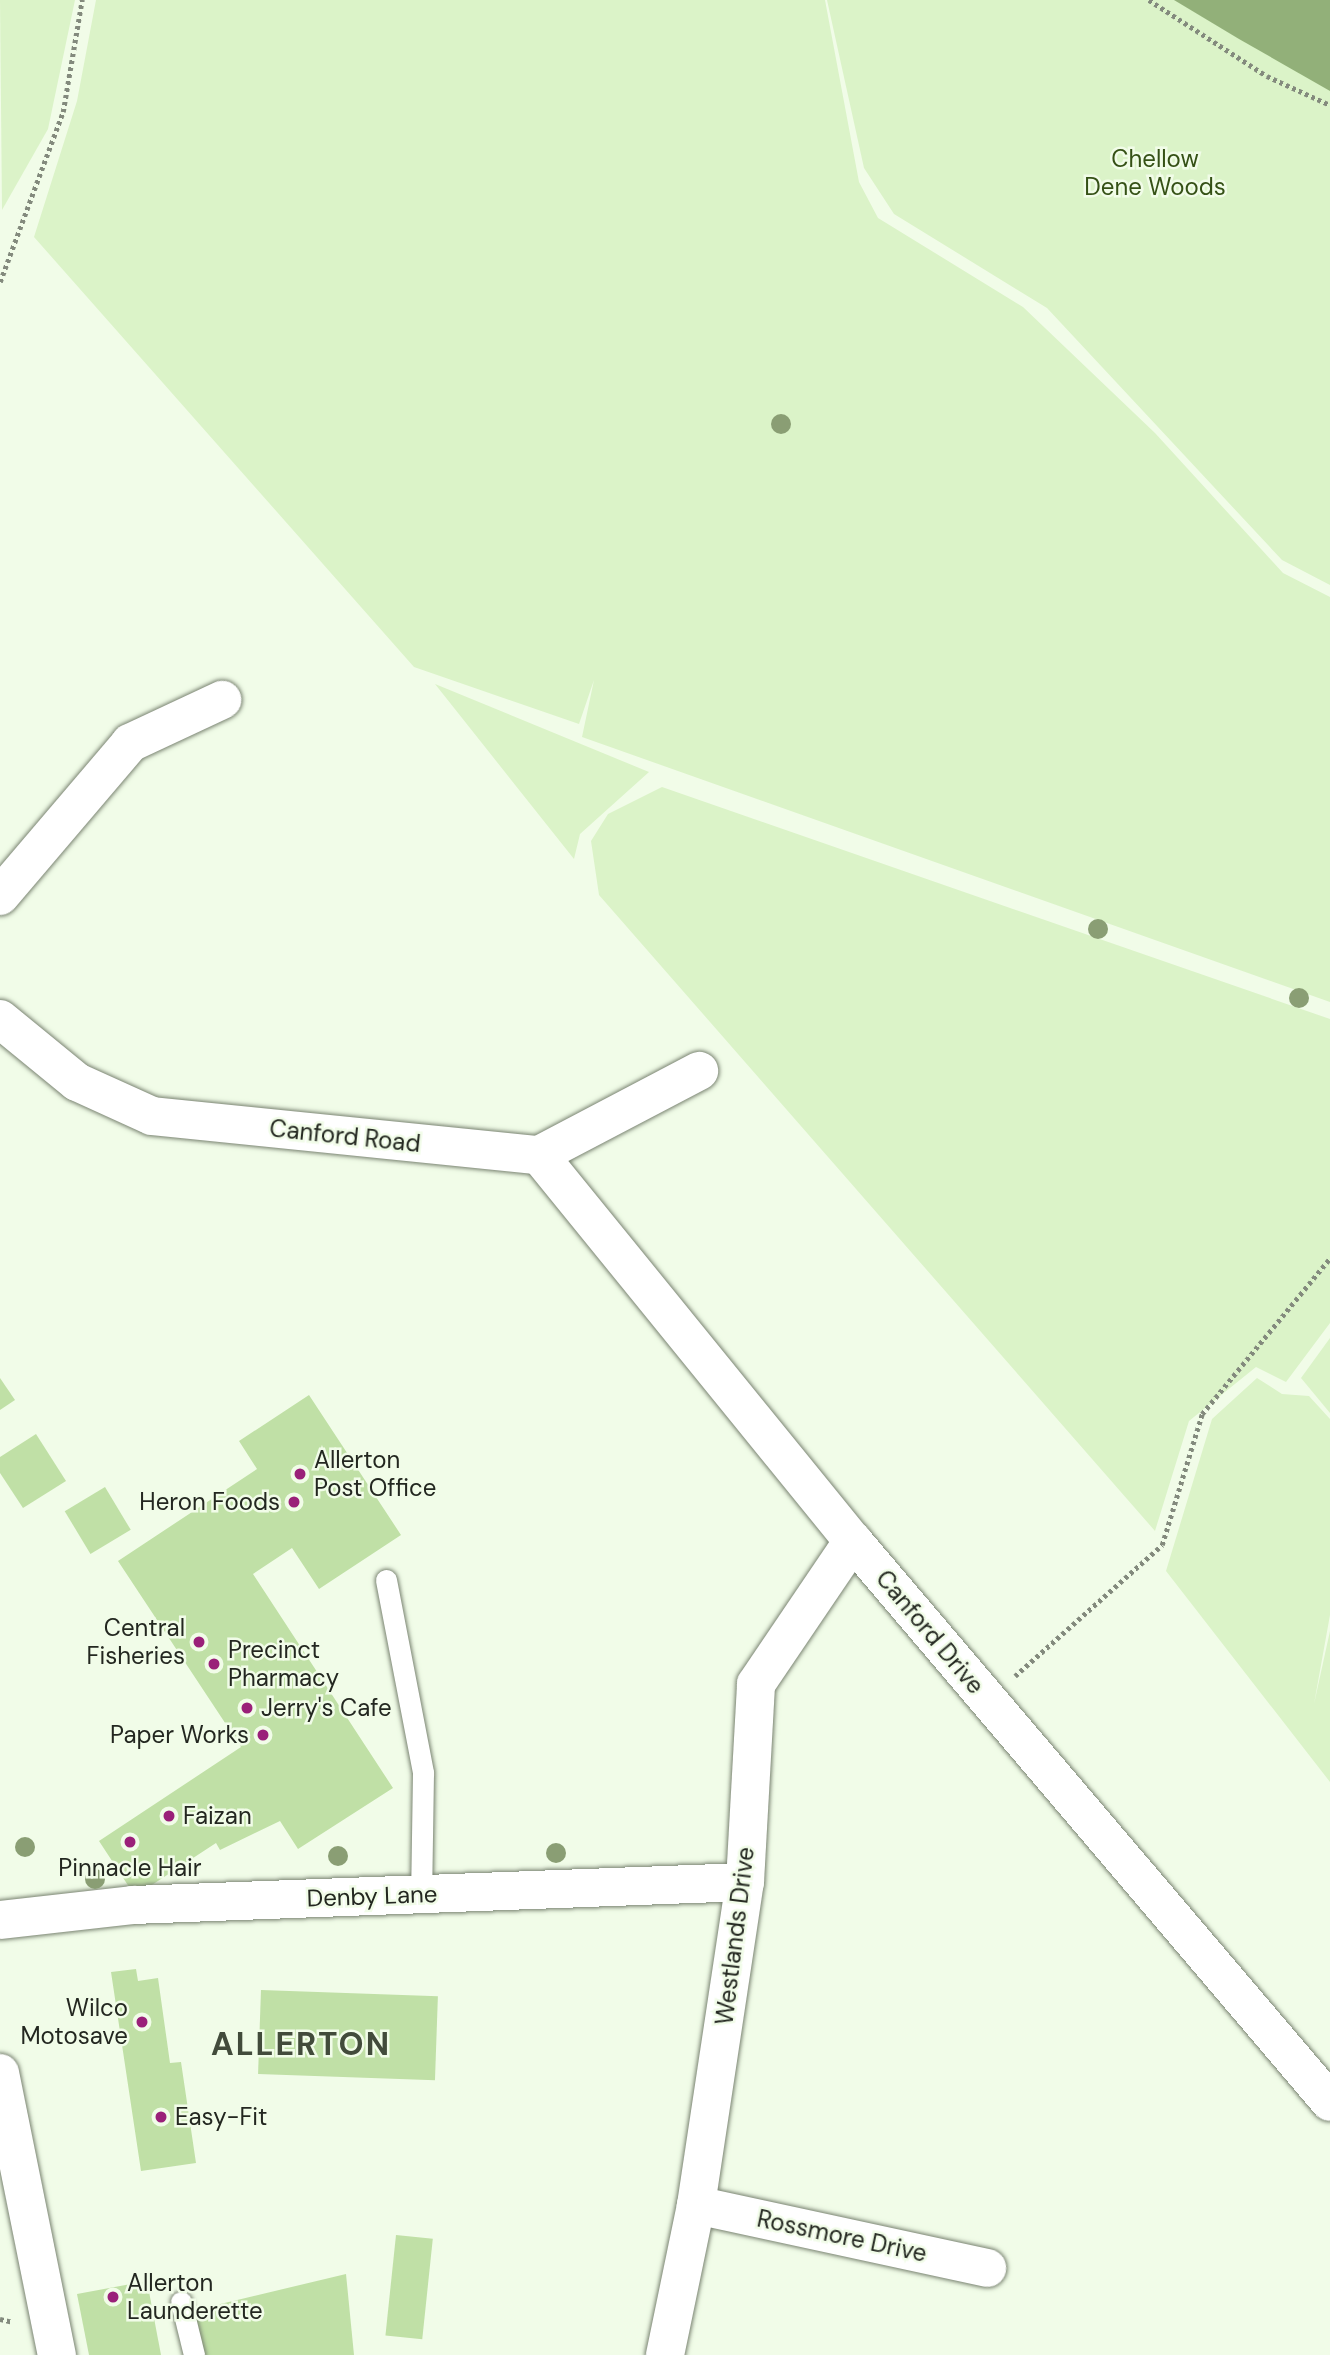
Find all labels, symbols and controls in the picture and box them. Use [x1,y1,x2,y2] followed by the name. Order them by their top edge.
[1084,145,1226,201] park label: Chellow Dene Woods
[268,1114,422,1158] street label: Canford Road
[314,1446,436,1502] place label: Allerton Post Office
[292,1466,308,1482] marker: Allerton Post Office
[139,1488,280,1516] place label: Heron Foods
[286,1494,302,1510] marker: Heron Foods
[870,1564,990,1700] street label: Canford Drive
[87,1614,185,1670] place label: Central Fisheries
[191,1634,207,1650] marker: Central Fisheries
[228,1636,339,1692] place label: Precinct Pharmacy
[206,1656,222,1672] marker: Precinct Pharmacy
[261,1694,392,1722] place label: Jerry's Cafe
[239,1700,255,1716] marker: Jerry's Cafe
[110,1721,249,1749] place label: Paper Works
[255,1727,271,1743] marker: Paper Works
[183,1802,252,1830] place label: Faizan
[161,1808,177,1824] marker: Faizan
[122,1834,138,1850] marker: Pinnacle Hair
[710,1845,760,2027] street label: Westlands Drive
[58,1854,202,1882] place label: Pinnacle Hair
[306,1879,438,1913] street label: Denby Lane
[20,1994,128,2050] place label: Wilco Motosave
[134,2014,150,2030] marker: Wilco Motosave
[212,2025,390,2063] district label: ALLERTON
[175,2103,267,2131] place label: Easy-Fit
[153,2109,169,2125] marker: Easy-Fit
[755,2204,929,2268] street label: Rossmore Drive
[127,2269,263,2325] place label: Allerton Launderette
[105,2289,121,2305] marker: Allerton Launderette

